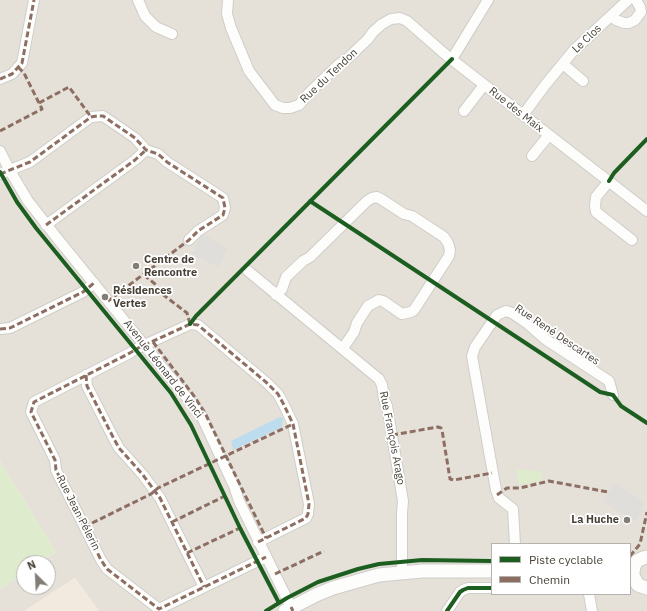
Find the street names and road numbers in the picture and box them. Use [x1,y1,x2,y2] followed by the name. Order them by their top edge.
[570,22,604,56] street label: Le Clos
[298,46,360,106] street label: Rue du Tendon
[486,85,546,135] street label: Rue des Maix
[512,302,602,368] street label: Rue René Descartes
[121,317,205,421] street label: Avenue Léonard de Vinci
[376,390,408,486] street label: Rue François Arago
[53,473,103,553] street label: Rue Jean Pélerin

